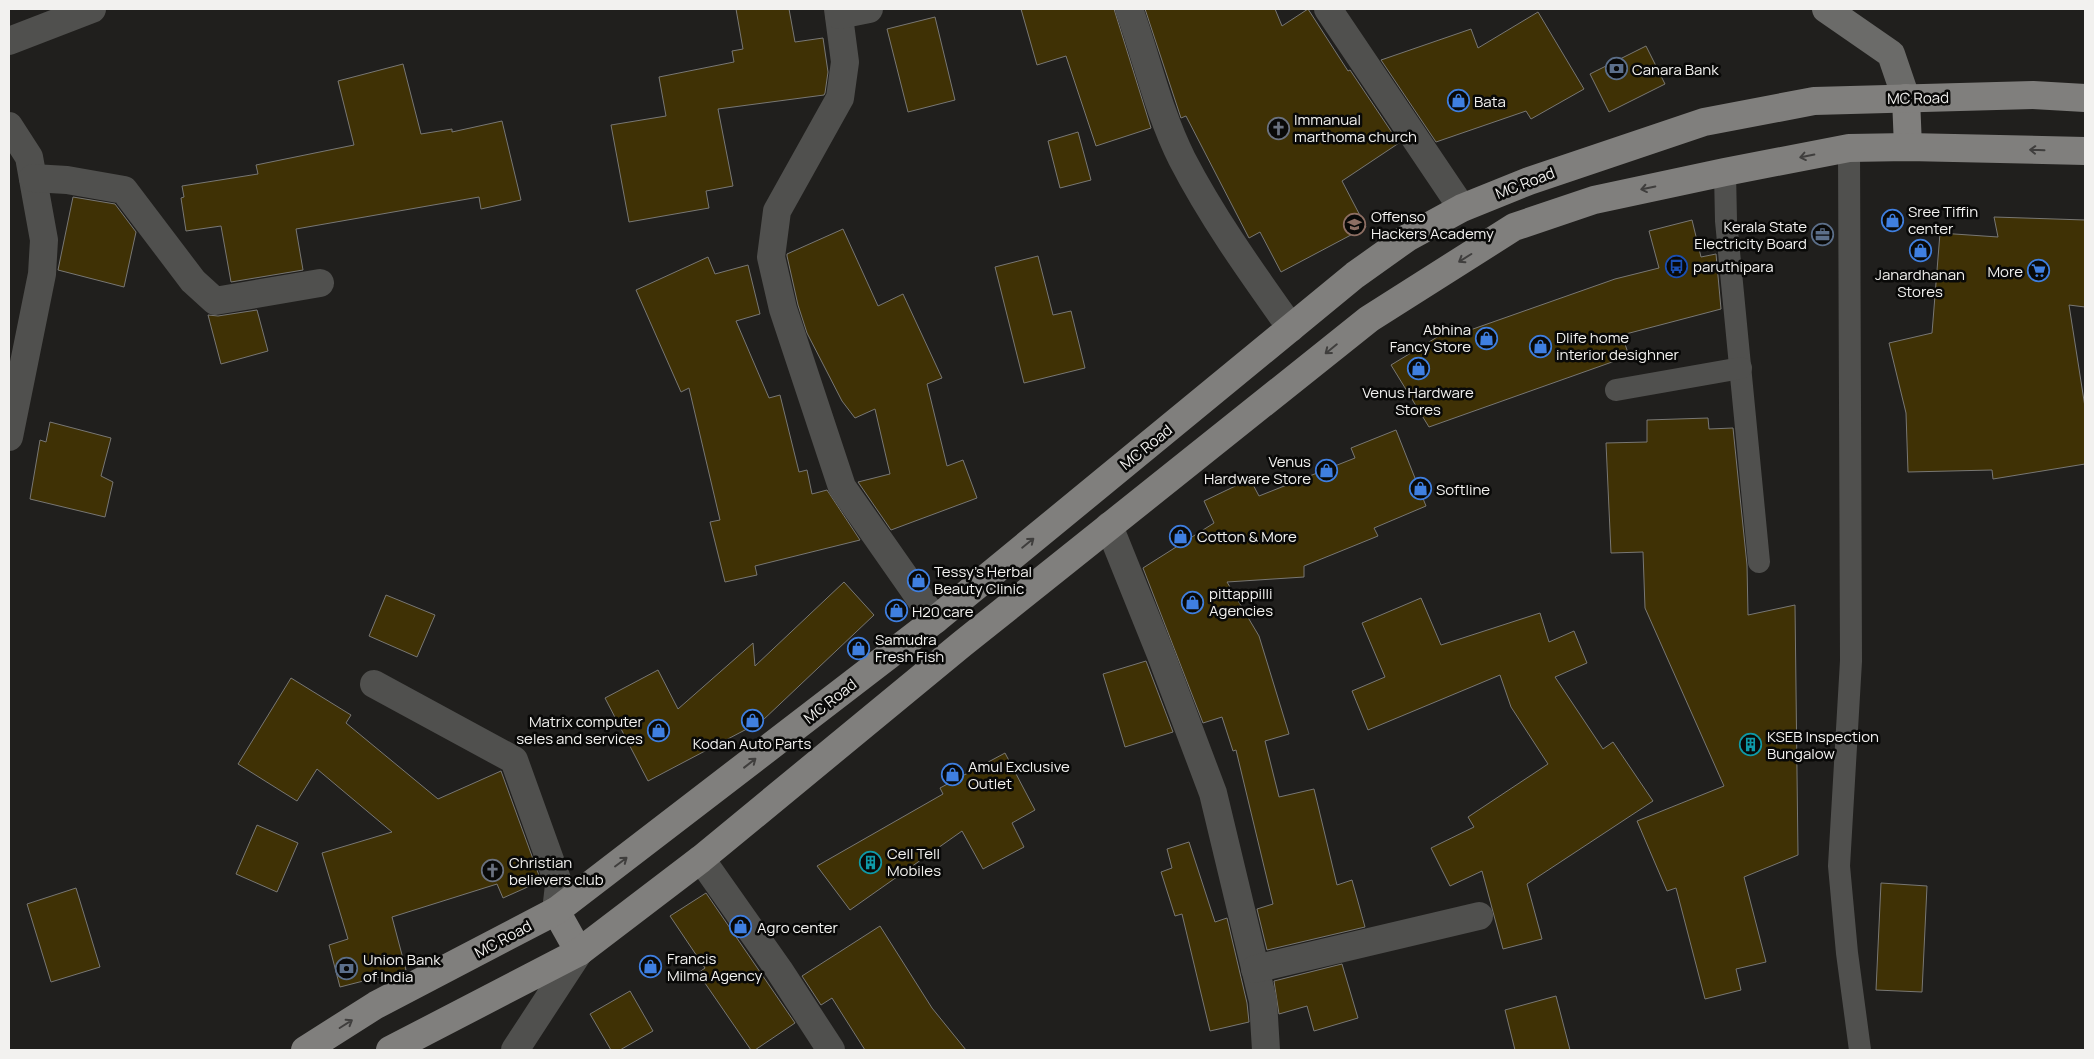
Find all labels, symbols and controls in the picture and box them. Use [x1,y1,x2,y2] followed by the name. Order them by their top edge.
[1604,57,1628,81] bank icon: Canara Bank
[1632,59,1719,80] place label: Canara Bank
[1887,87,1949,109] street label: MC Road
[1446,89,1470,113] shop icon: Bata
[1474,91,1506,112] place label: Bata
[1294,109,1417,147] place label: Immanual marthoma church
[1266,116,1290,140] church icon: Immanual marthoma church
[2029,145,2045,155] one-way arrow
[1800,151,1816,161] one-way arrow
[1492,162,1558,204] street label: MC Road
[1641,184,1657,193] one-way arrow
[1908,201,1978,239] place label: Sree Tiffin center
[1371,206,1494,244] place label: Offenso Hackers Academy
[1880,208,1904,232] shop icon: Sree Tiffin center
[1343,213,1367,237] school or university icon: Offenso Hackers Academy
[1694,216,1807,254] place label: Kerala State Electricity Board
[1811,223,1835,247] office icon: Kerala State Electricity Board
[1908,239,1932,263] shop icon: Janardhanan Stores
[1459,253,1473,263] one-way arrow
[1665,254,1689,278] bus stop icon: paruthipara
[1693,256,1774,277] place label: paruthipara
[2027,259,2051,283] supermarket icon: More
[1987,261,2023,282] place label: More
[1875,264,1965,302] place label: Janardhanan Stores
[1390,319,1471,357] place label: Abhina Fancy Store
[1475,326,1499,350] shop icon: Abhina Fancy Store
[1556,327,1680,365] place label: Dlife home interior desighner
[1528,334,1552,358] shop icon: Dlife home interior desighner
[1325,343,1338,354] one-way arrow
[1406,357,1430,381] shop icon: Venus Hardware Stores
[1362,382,1474,420] place label: Venus Hardware Stores
[1115,419,1177,475] street label: MC Road
[1204,451,1311,489] place label: Venus Hardware Store
[1315,458,1339,482] shop icon: Venus Hardware Store
[1408,477,1432,501] shop icon: Softline
[1436,479,1490,500] place label: Softline
[1169,524,1193,548] shop icon: Cotton & More
[1197,526,1297,547] place label: Cotton & More
[1022,538,1035,549] one-way arrow
[934,561,1032,599] place label: Tessy's Herbal Beauty Clinic
[906,568,930,592] shop icon: Tessy's Herbal Beauty Clinic
[1209,583,1273,621] place label: pittappilli Agencies
[1181,590,1205,614] shop icon: pittappilli Agencies
[884,599,908,623] shop icon: H20 care
[912,601,974,622] place label: H20 care
[875,629,944,667] place label: Samudra Fresh Fish
[847,636,871,660] shop icon: Samudra Fresh Fish
[799,674,861,728] street label: MC Road
[740,708,764,732] shop icon: Kodan Auto Parts
[516,711,644,749] place label: Matrix computer seles and services
[647,718,671,742] shop icon: Matrix computer seles and services
[1767,726,1879,764] place label: KSEB Inspection Bungalow
[693,733,811,754] place label: Kodan Auto Parts
[1739,733,1763,757] building icon: KSEB Inspection Bungalow
[968,756,1070,794] place label: Amul Exclusive Outlet
[743,758,757,768] one-way arrow
[940,763,964,787] shop icon: Amul Exclusive Outlet
[887,843,941,881] place label: Cell Tell Mobiles
[859,850,883,874] building icon: Cell Tell Mobiles
[509,852,604,890] place label: Christian believers club
[614,857,628,867] one-way arrow
[481,859,505,883] church icon: Christian believers club
[471,915,535,963] street label: MC Road
[729,915,753,939] shop icon: Agro center
[757,917,839,938] place label: Agro center
[667,948,762,986] place label: Francis Milma Agency
[363,949,441,987] place label: Union Bank of India
[639,955,663,979] shop icon: Francis Milma Agency
[335,956,359,980] bank icon: Union Bank of India
[339,1019,353,1029] one-way arrow

